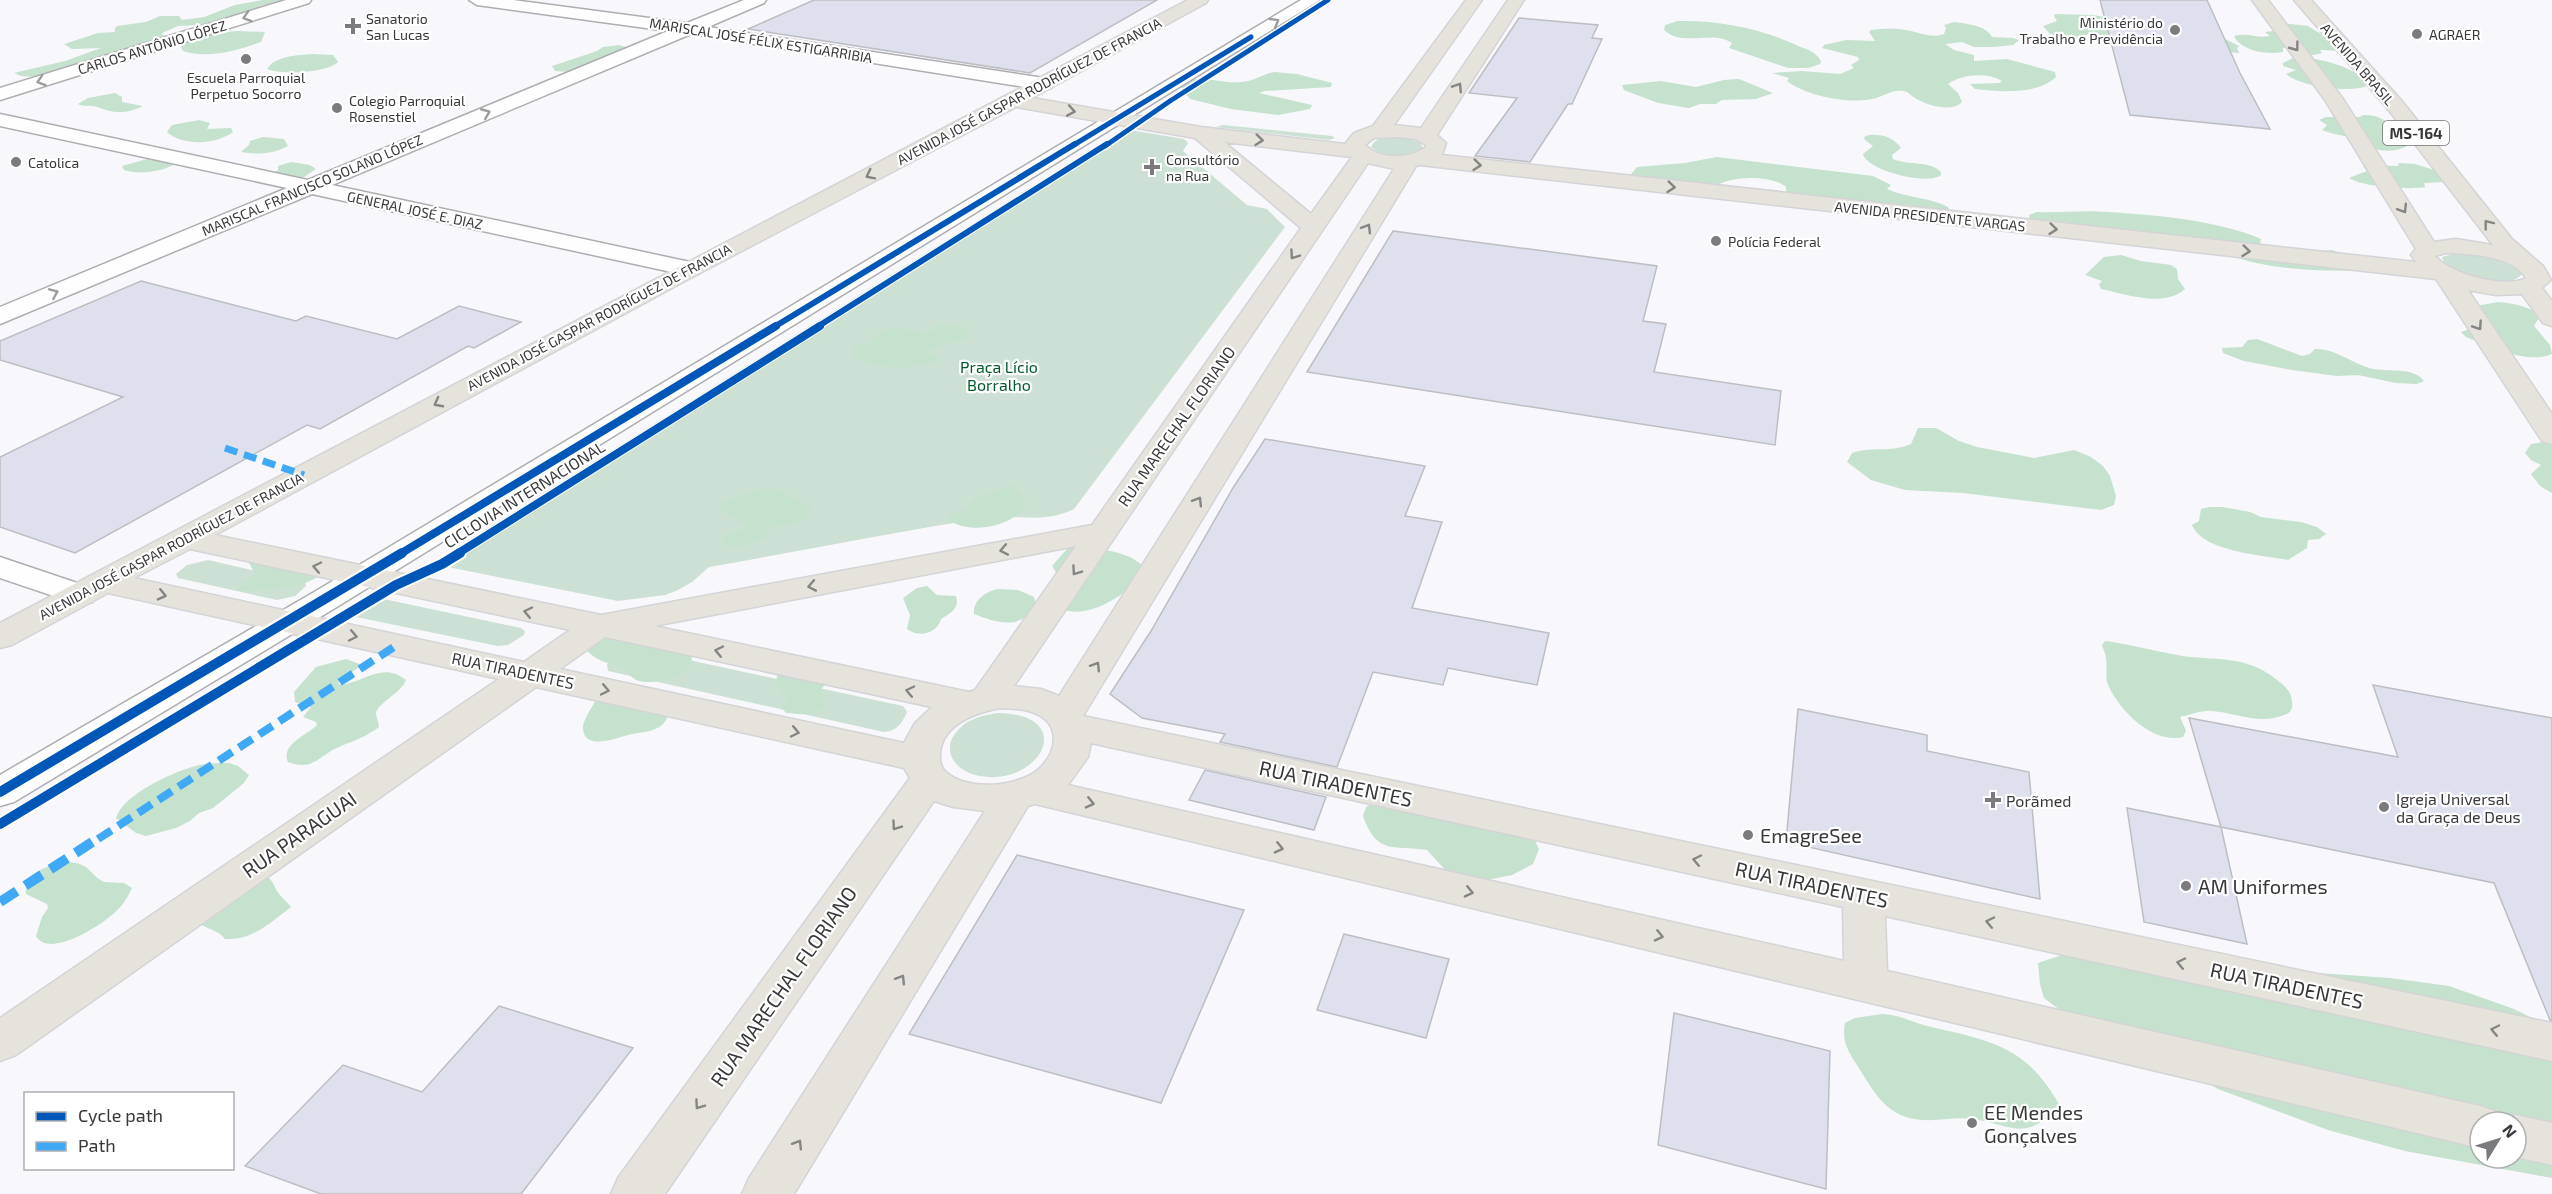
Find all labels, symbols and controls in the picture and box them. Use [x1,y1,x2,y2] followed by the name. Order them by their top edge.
[242,10,253,22] one-way arrow
[366,10,430,43] place label: Sanatorio San Lucas
[648,14,874,66] street label: MARISCAL JOSÉ FÉLIX ESTIGARRIBIA
[894,14,1164,168] street label: AVENIDA JOSÉ GASPAR RODRÍGUEZ DE FRANCIA
[2019,14,2163,47] place label: Ministério do Trabalho e Previdência
[76,16,228,78] street label: CARLOS ANTÔNIO LÓPEZ
[344,17,362,35] marker: Sanatorio San Lucas
[1269,18,1279,30] one-way arrow
[2318,19,2398,109] street label: AVENIDA BRASIL
[2168,23,2182,37] marker: Ministério do Trabalho e Previdência
[2429,26,2481,43] place label: AGRAER
[2410,27,2424,41] marker: AGRAER
[2288,40,2299,51] one-way arrow
[239,52,253,66] marker: Escuela Parroquial Perpetuo Socorro
[187,69,306,102] place label: Escuela Parroquial Perpetuo Socorro
[36,74,47,86] one-way arrow
[1451,83,1462,94] one-way arrow
[349,92,466,125] place label: Colegio Parroquial Rosenstiel
[330,101,344,115] marker: Colegio Parroquial Rosenstiel
[1066,104,1076,116] one-way arrow
[480,108,491,120] one-way arrow
[2383,121,2449,145] road number: MS-164
[199,131,425,239] street label: MARISCAL FRANCISCO SOLANO LÓPEZ
[1255,133,1264,145] one-way arrow
[1166,151,1240,184] place label: Consultório na Rua
[28,154,79,171] place label: Catolica
[9,155,23,169] marker: Catolica
[1143,158,1161,176] marker: Consultório na Rua
[1473,158,1482,171] one-way arrow
[866,168,877,179] one-way arrow
[1666,180,1676,193] one-way arrow
[346,187,484,233] street label: GENERAL JOSÉ E. DIAZ
[1834,198,2026,234] street label: AVENIDA PRESIDENTE VARGAS
[2395,203,2406,214] one-way arrow
[2485,220,2496,231] one-way arrow
[2048,222,2057,235] one-way arrow
[1360,224,1372,234] one-way arrow
[1728,233,1822,250] place label: Polícia Federal
[1709,234,1723,248] marker: Polícia Federal
[464,240,734,394] street label: AVENIDA JOSÉ GASPAR RODRÍGUEZ DE FRANCIA
[2242,244,2251,257] one-way arrow
[1290,248,1301,259] one-way arrow
[48,288,59,300] one-way arrow
[2471,319,2482,330] one-way arrow
[1113,342,1239,510] street label: RUA MARECHAL FLORIANO
[960,357,1038,394] park label: Praça Lício Borralho
[434,396,444,407] one-way arrow
[440,437,608,551] street label: CICLOVIA INTERNACIONAL
[36,469,306,623] street label: AVENIDA JOSÉ GASPAR RODRÍGUEZ DE FRANCIA
[1191,497,1203,507] one-way arrow
[999,543,1009,556] one-way arrow
[312,562,322,575] one-way arrow
[1072,564,1083,575] one-way arrow
[808,579,818,592] one-way arrow
[157,587,167,600] one-way arrow
[524,606,534,619] one-way arrow
[347,629,357,642] one-way arrow
[715,645,725,658] one-way arrow
[450,648,576,692] street label: RUA TIRADENTES
[1088,662,1099,673] one-way arrow
[600,683,610,696] one-way arrow
[906,685,916,698] one-way arrow
[790,725,800,738] one-way arrow
[1257,755,1415,811] street label: RUA TIRADENTES
[237,786,361,882] street label: RUA PARAGUAI
[2396,789,2521,827] place label: Igreja Universal da Graça de Deus
[1984,791,2002,809] marker: Porãmed
[2006,791,2071,810] place label: Porãmed
[1084,796,1094,809] one-way arrow
[2377,800,2391,814] marker: Igreja Universal da Graça de Deus
[892,820,903,831] one-way arrow
[1760,823,1862,847] place label: EmagreSee
[1741,828,1755,842] marker: EmagreSee
[1274,840,1284,853] one-way arrow
[1692,854,1702,867] one-way arrow
[1733,856,1891,912] street label: RUA TIRADENTES
[2198,874,2328,898] place label: AM Uniformes
[2179,879,2193,893] marker: AM Uniformes
[705,881,861,1091] street label: RUA MARECHAL FLORIANO
[1464,885,1474,898] one-way arrow
[1985,916,1995,929] one-way arrow
[1654,929,1664,942] one-way arrow
[2176,957,2186,970] one-way arrow
[2208,957,2366,1013] street label: RUA TIRADENTES
[894,975,905,986] one-way arrow
[2490,1024,2500,1037] one-way arrow
[24,1092,234,1170] legend
[695,1099,706,1110] one-way arrow
[1984,1100,2083,1148] place label: EE Mendes Gonçalves
[78,1104,163,1126] text: Cycle path
[2468,1110,2528,1170] north arrow
[1965,1116,1979,1130] marker: EE Mendes Gonçalves
[2499,1120,2521,1141] text: N
[78,1134,116,1156] text: Path
[790,1140,801,1151] one-way arrow

